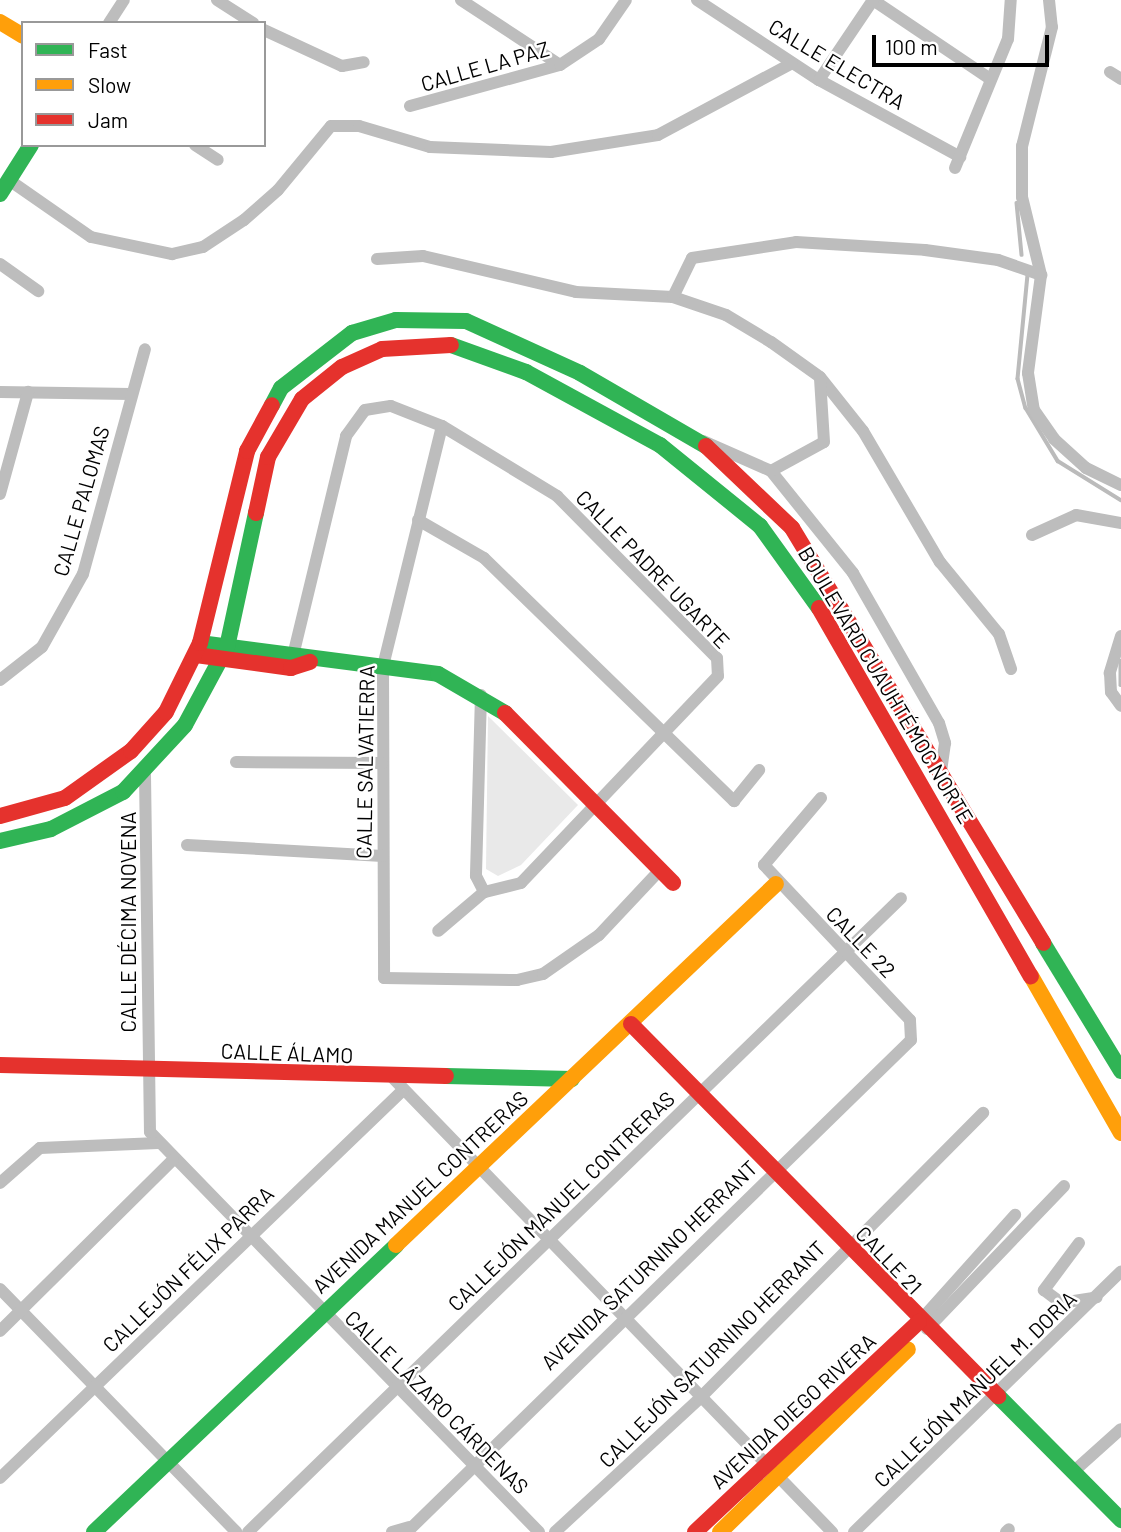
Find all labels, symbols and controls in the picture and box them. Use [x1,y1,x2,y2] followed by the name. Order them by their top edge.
[764,13,910,115] street label: CALLE ELECTRA
[21,21,266,147] legend
[876,21,1053,65] scale bar
[885,34,938,59] text: 100 m
[418,36,552,96] street label: CALLE LA PAZ
[88,37,128,62] text: Fast
[88,72,131,97] text: Slow
[88,107,128,132] text: Jam
[48,423,114,579] street label: CALLE PALOMAS
[571,485,735,653] street label: CALLE PADRE UGARTE
[793,542,979,828] street label: BOULEVARD CUAUHTÉMOC NORTE
[351,665,379,859] street label: CALLE SALVATIERRA
[115,812,141,1032] street label: CALLE DÉCIMA NOVENA
[821,901,901,983] street label: CALLE 22
[220,1038,354,1068] street label: CALLE ÁLAMO
[307,1085,533,1299] street label: AVENIDA MANUEL CONTRERAS
[443,1086,679,1316] street label: CALLEJÓN MANUEL CONTRERAS
[536,1155,762,1375] street label: AVENIDA SATURNINO HERRANT
[97,1181,279,1357] street label: CALLEJÓN FÉLIX PARRA
[851,1221,927,1299] street label: CALLE 21
[593,1235,831,1473] street label: CALLEJÓN SATURNINO HERRANT
[868,1286,1082,1492] street label: CALLEJÓN MANUEL M. DORIA
[340,1305,534,1499] street label: CALLE LÁZARO CÁRDENAS
[705,1328,881,1494] street label: AVENIDA DIEGO RIVERA

